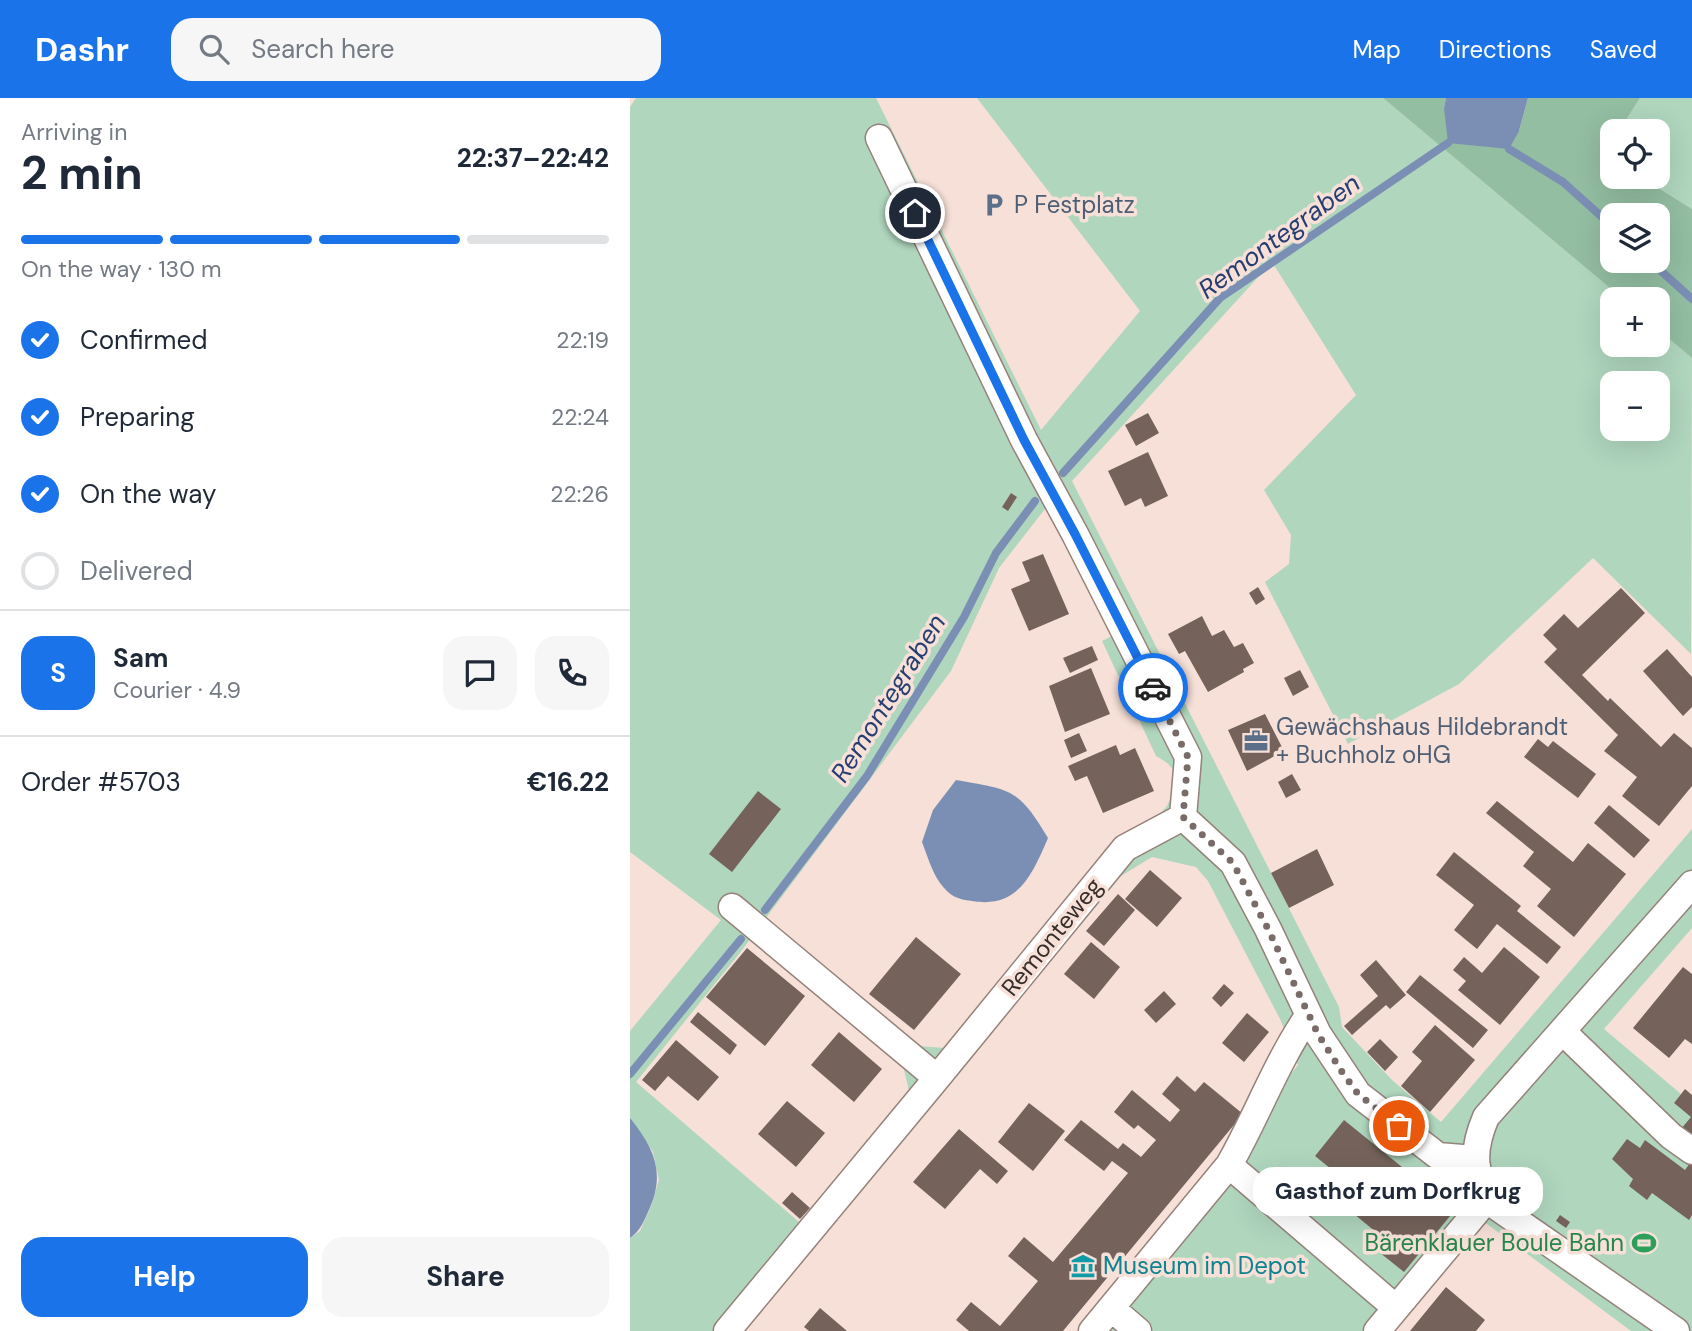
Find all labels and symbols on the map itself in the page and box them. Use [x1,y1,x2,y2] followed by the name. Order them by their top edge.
[1191,166,1367,306] water label: Remontegraben
[885,183,945,243] pin
[1014,189,1135,220] place label: P Festplatz
[980,191,1008,219] parking icon: P Festplatz
[823,608,953,788] water label: Remontegraben
[1118,653,1188,723] courier
[1276,711,1568,770] place label: Gewächshaus Hildebrandt + Buchholz oHG
[1242,727,1270,755] office icon: Gewächshaus Hildebrandt + Buchholz oHG
[994,871,1109,1002] street label: Remonteweg
[1369,1096,1429,1156] pin
[1254,1168,1544,1217] callout: Gasthof zum Dorfkrug
[1365,1227,1624,1258] place label: Bärenklauer Boule Bahn
[1630,1229,1658,1257] sports icon: Bärenklauer Boule Bahn
[1103,1250,1306,1281] place label: Museum im Depot
[1069,1252,1097,1280] museum icon: Museum im Depot

